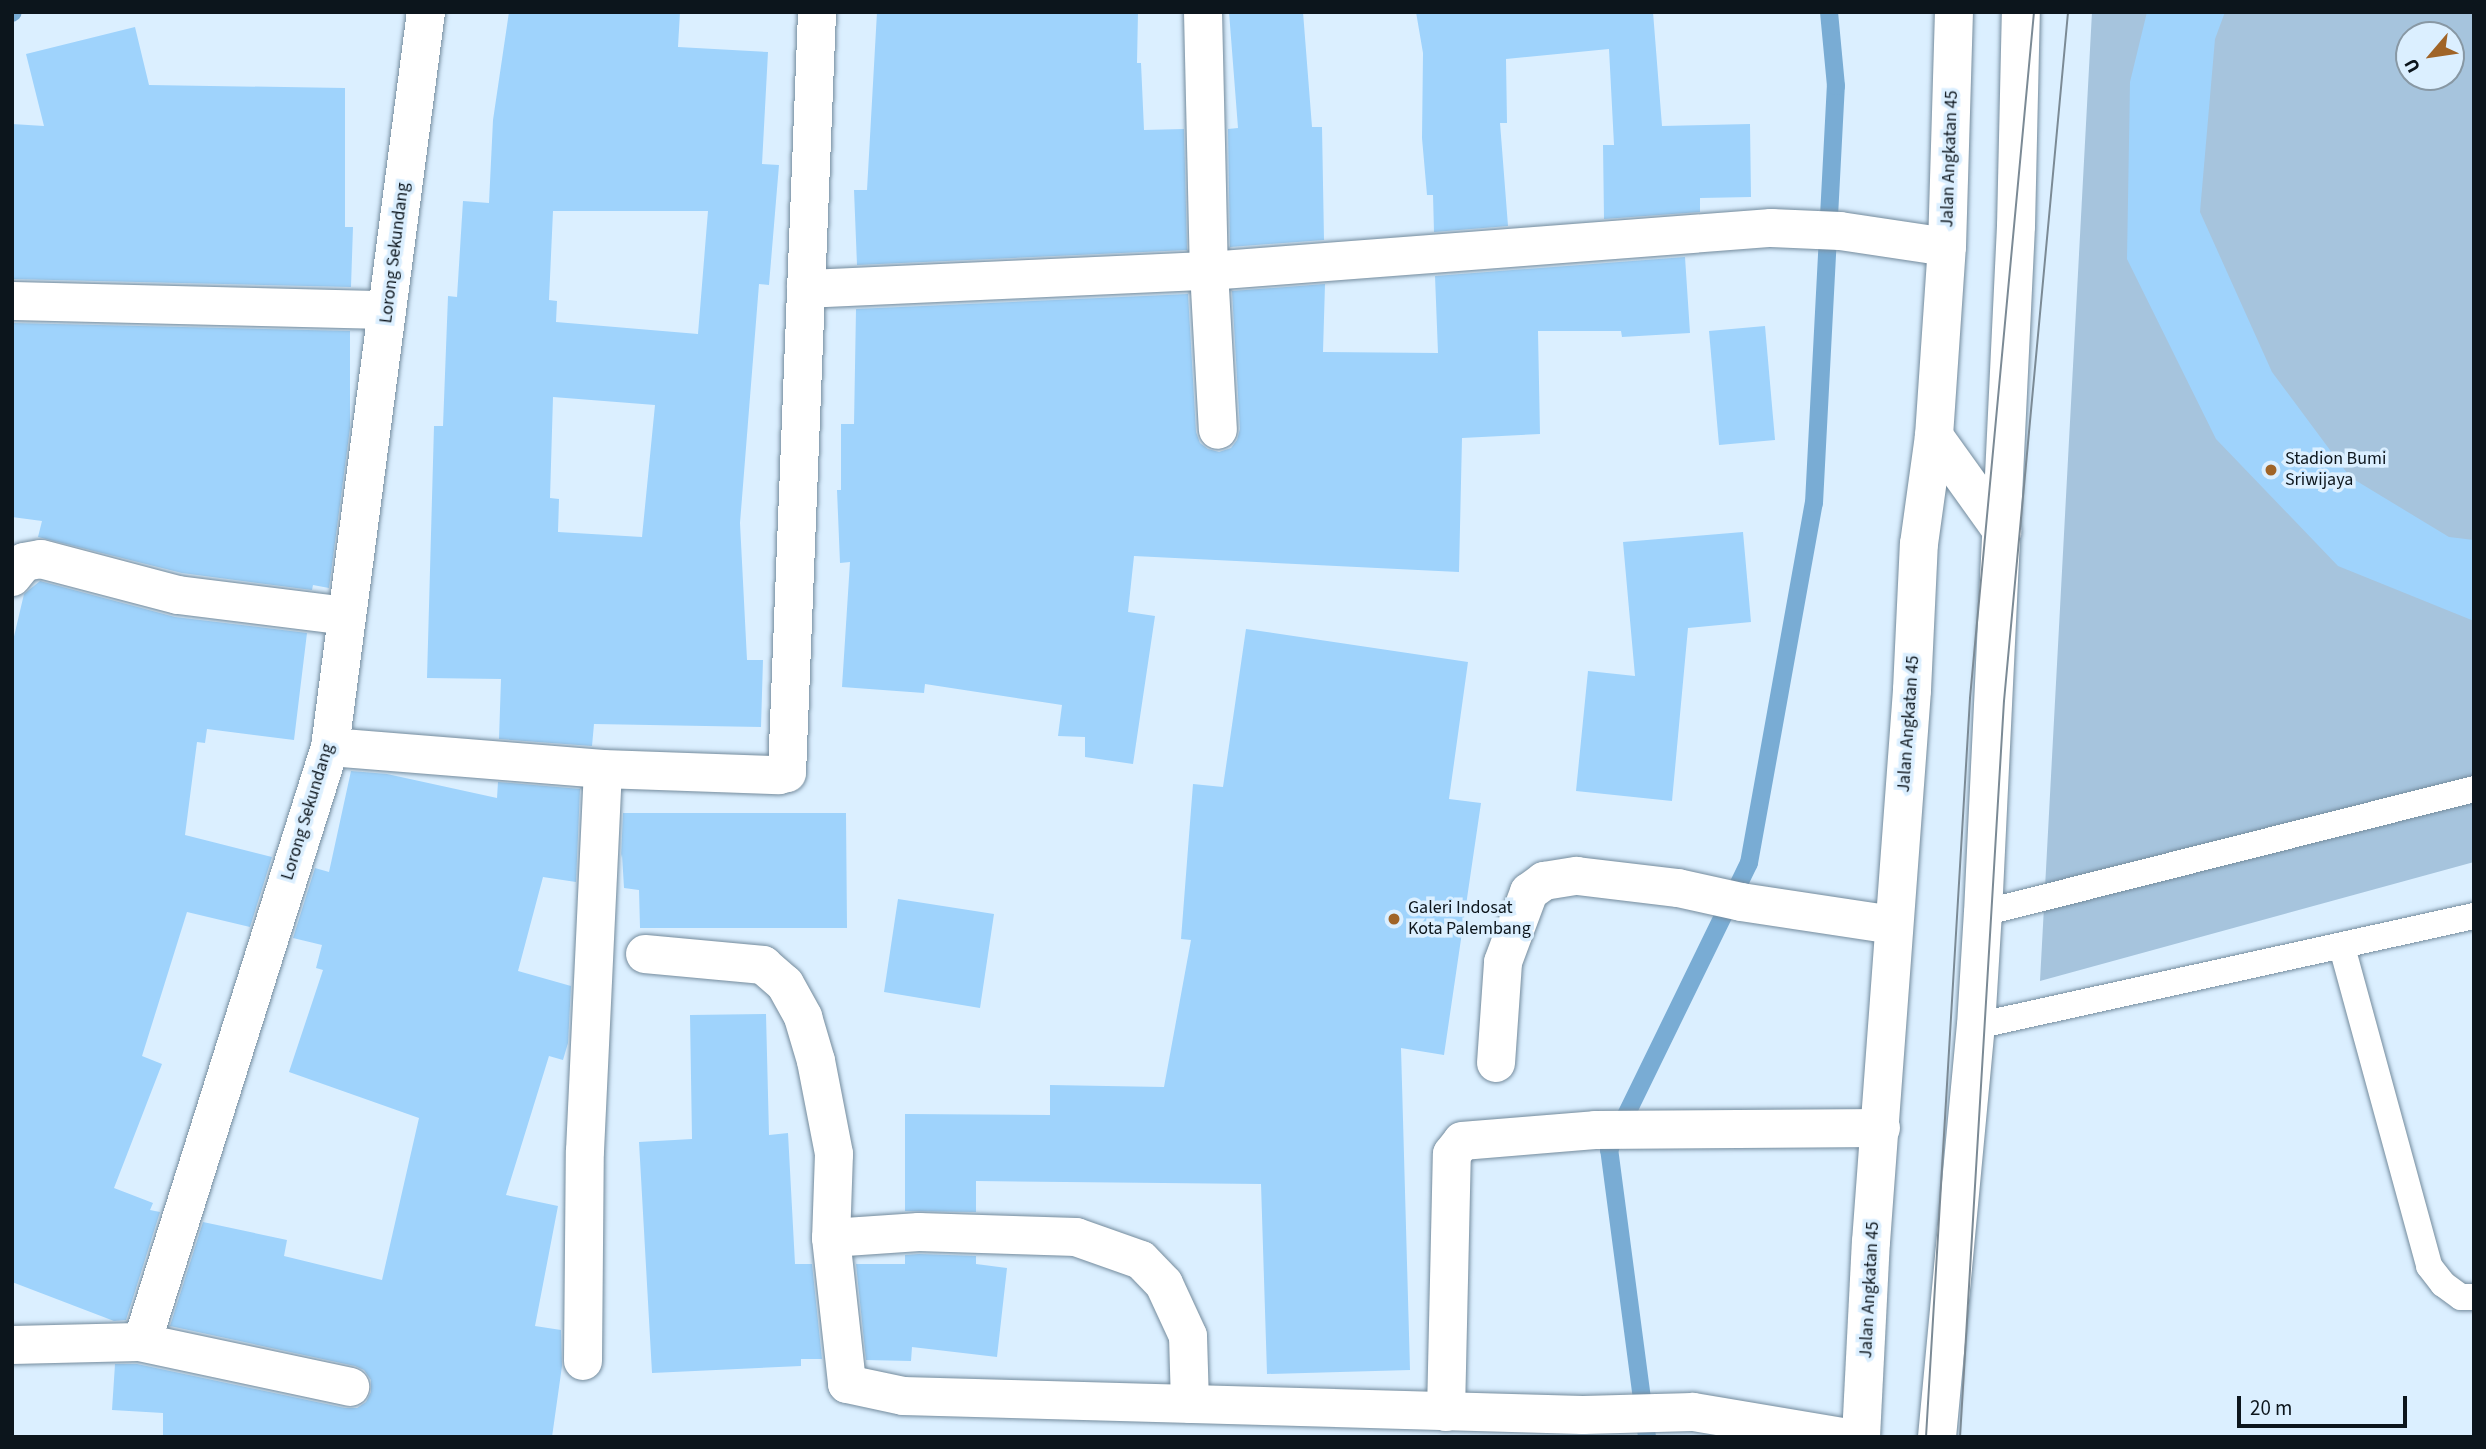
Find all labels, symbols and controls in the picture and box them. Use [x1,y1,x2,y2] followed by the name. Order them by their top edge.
[2395,21,2465,91] north arrow
[2398,53,2428,78] text: U
[1937,90,1963,228] street label: Jalan Angkatan 45
[376,181,414,325] street label: Lorong Sekundang
[2285,449,2386,491] place label: Stadion Bumi Sriwijaya
[2263,462,2279,478] marker: Stadion Bumi Sriwijaya
[1893,655,1925,793] street label: Jalan Angkatan 45
[277,741,339,883] street label: Lorong Sekundang
[1408,898,1531,940] place label: Galeri Indosat Kota Palembang
[1386,911,1402,927] marker: Galeri Indosat Kota Palembang
[1856,1221,1884,1359] street label: Jalan Angkatan 45
[2241,1382,2411,1426] scale bar
[2250,1393,2292,1423] text: 20 m

